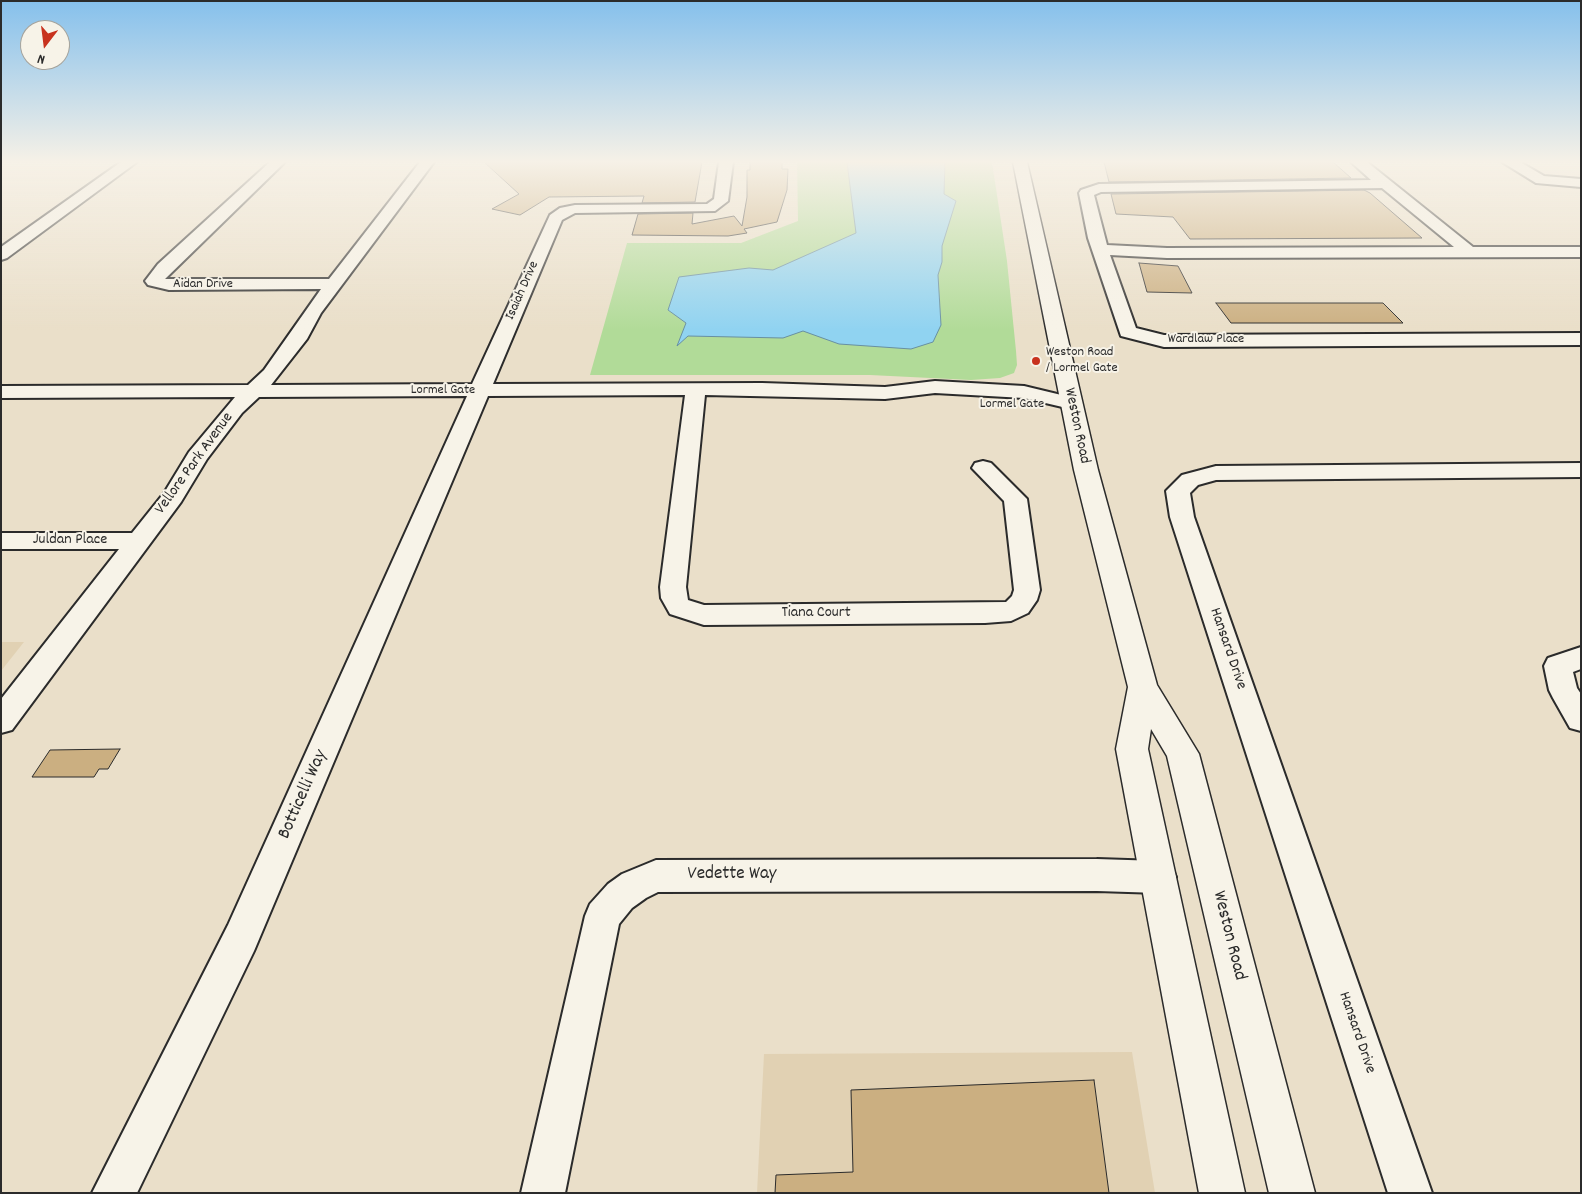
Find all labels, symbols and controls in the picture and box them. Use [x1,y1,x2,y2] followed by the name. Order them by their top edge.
[20,20,70,70] north arrow
[35,48,47,69] text: N
[503,259,543,323] street label: Isaiah Drive
[173,277,233,293] street label: Aidan Drive
[1168,332,1244,348] street label: Wardlaw Place
[1046,345,1118,378] place label: Weston Road / Lormel Gate
[1030,355,1042,367] marker: Weston Road / Lormel Gate
[411,383,475,399] street label: Lormel Gate
[1059,386,1093,466] street label: Weston Road
[980,397,1044,413] street label: Lormel Gate
[152,409,238,519] street label: Vellore Park Avenue
[33,531,107,551] street label: Juldan Place
[781,604,851,624] street label: Tiana Court
[1204,606,1250,692] street label: Hansard Drive
[274,747,334,843] street label: Botticelli Way
[687,864,777,886] street label: Vedette Way
[1206,889,1250,983] street label: Weston Road
[1333,990,1379,1076] street label: Hansard Drive

